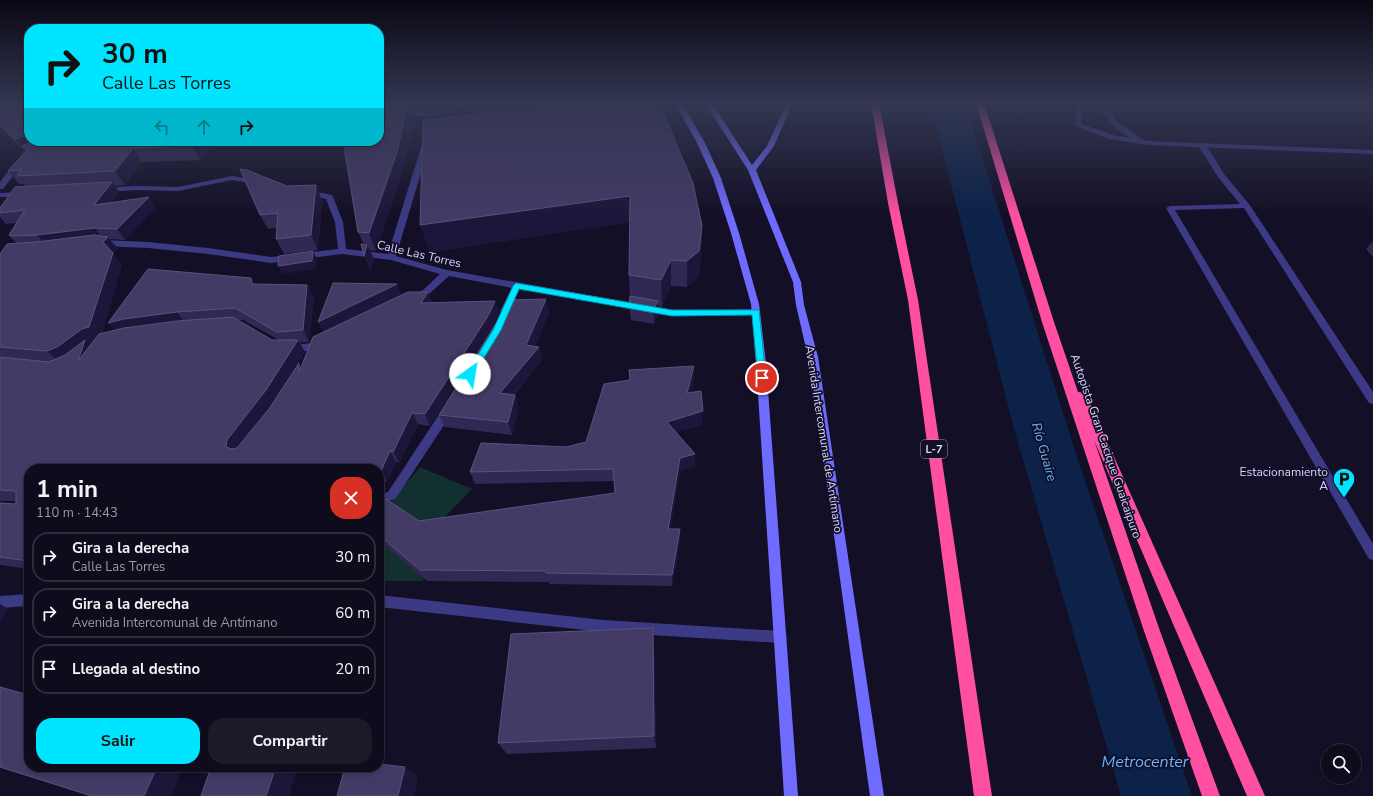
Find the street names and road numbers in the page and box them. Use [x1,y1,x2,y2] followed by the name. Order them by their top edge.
[375,237,463,272] street label: Calle Las Torres
[801,344,847,534] street label: Avenida Intercomunal de Antímano
[1067,352,1145,541] street label: Autopista Gran Cacique Guaicaipuro
[921,440,947,458] road number: L-7

